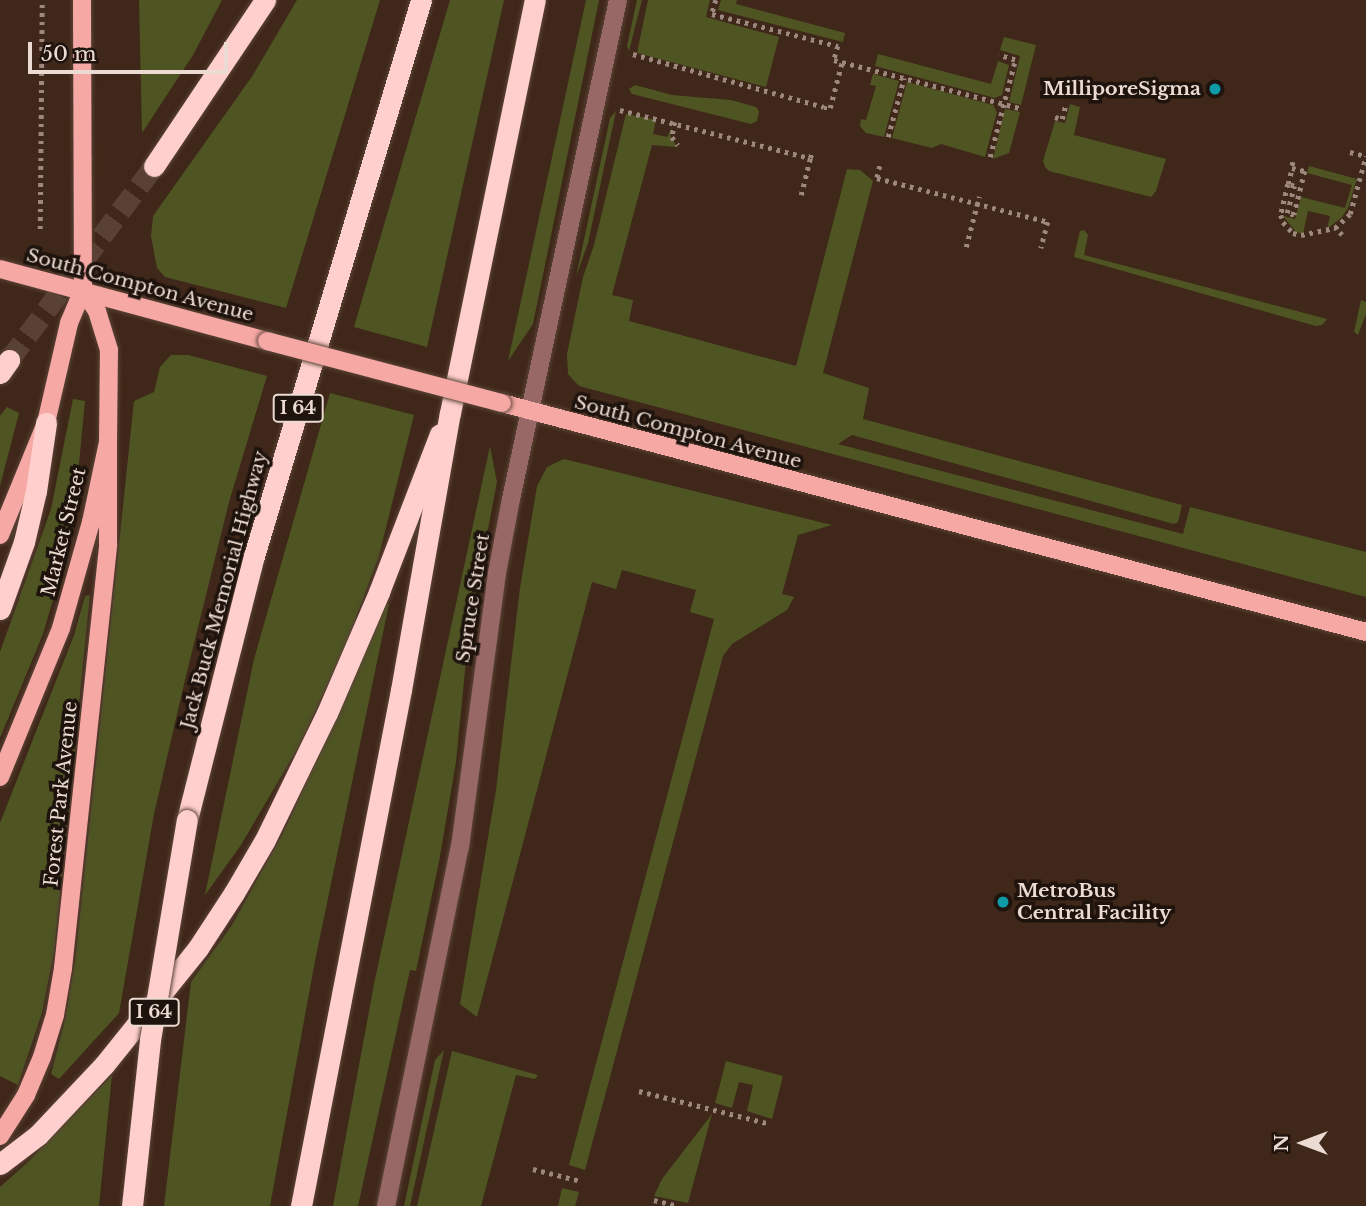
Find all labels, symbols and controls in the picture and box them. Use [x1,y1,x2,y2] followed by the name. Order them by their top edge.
[32,28,231,72] scale bar
[41,41,96,67] text: 50 m
[1043,78,1201,100] place label: MilliporeSigma
[1207,81,1223,97] marker: MilliporeSigma
[24,244,256,326] street label: South Compton Avenue
[572,391,804,473] street label: South Compton Avenue
[272,394,324,422] road number: I 64
[176,448,272,732] street label: Jack Buck Memorial Highway
[37,465,91,599] street label: Market Street
[452,532,494,664] street label: Spruce Street
[40,700,82,888] street label: Forest Park Avenue
[1017,880,1171,924] place label: MetroBus Central Facility
[995,894,1011,910] marker: MetroBus Central Facility
[128,998,180,1027] road number: I 64
[1268,1108,1338,1178] north arrow
[1270,1134,1293,1152] text: N

